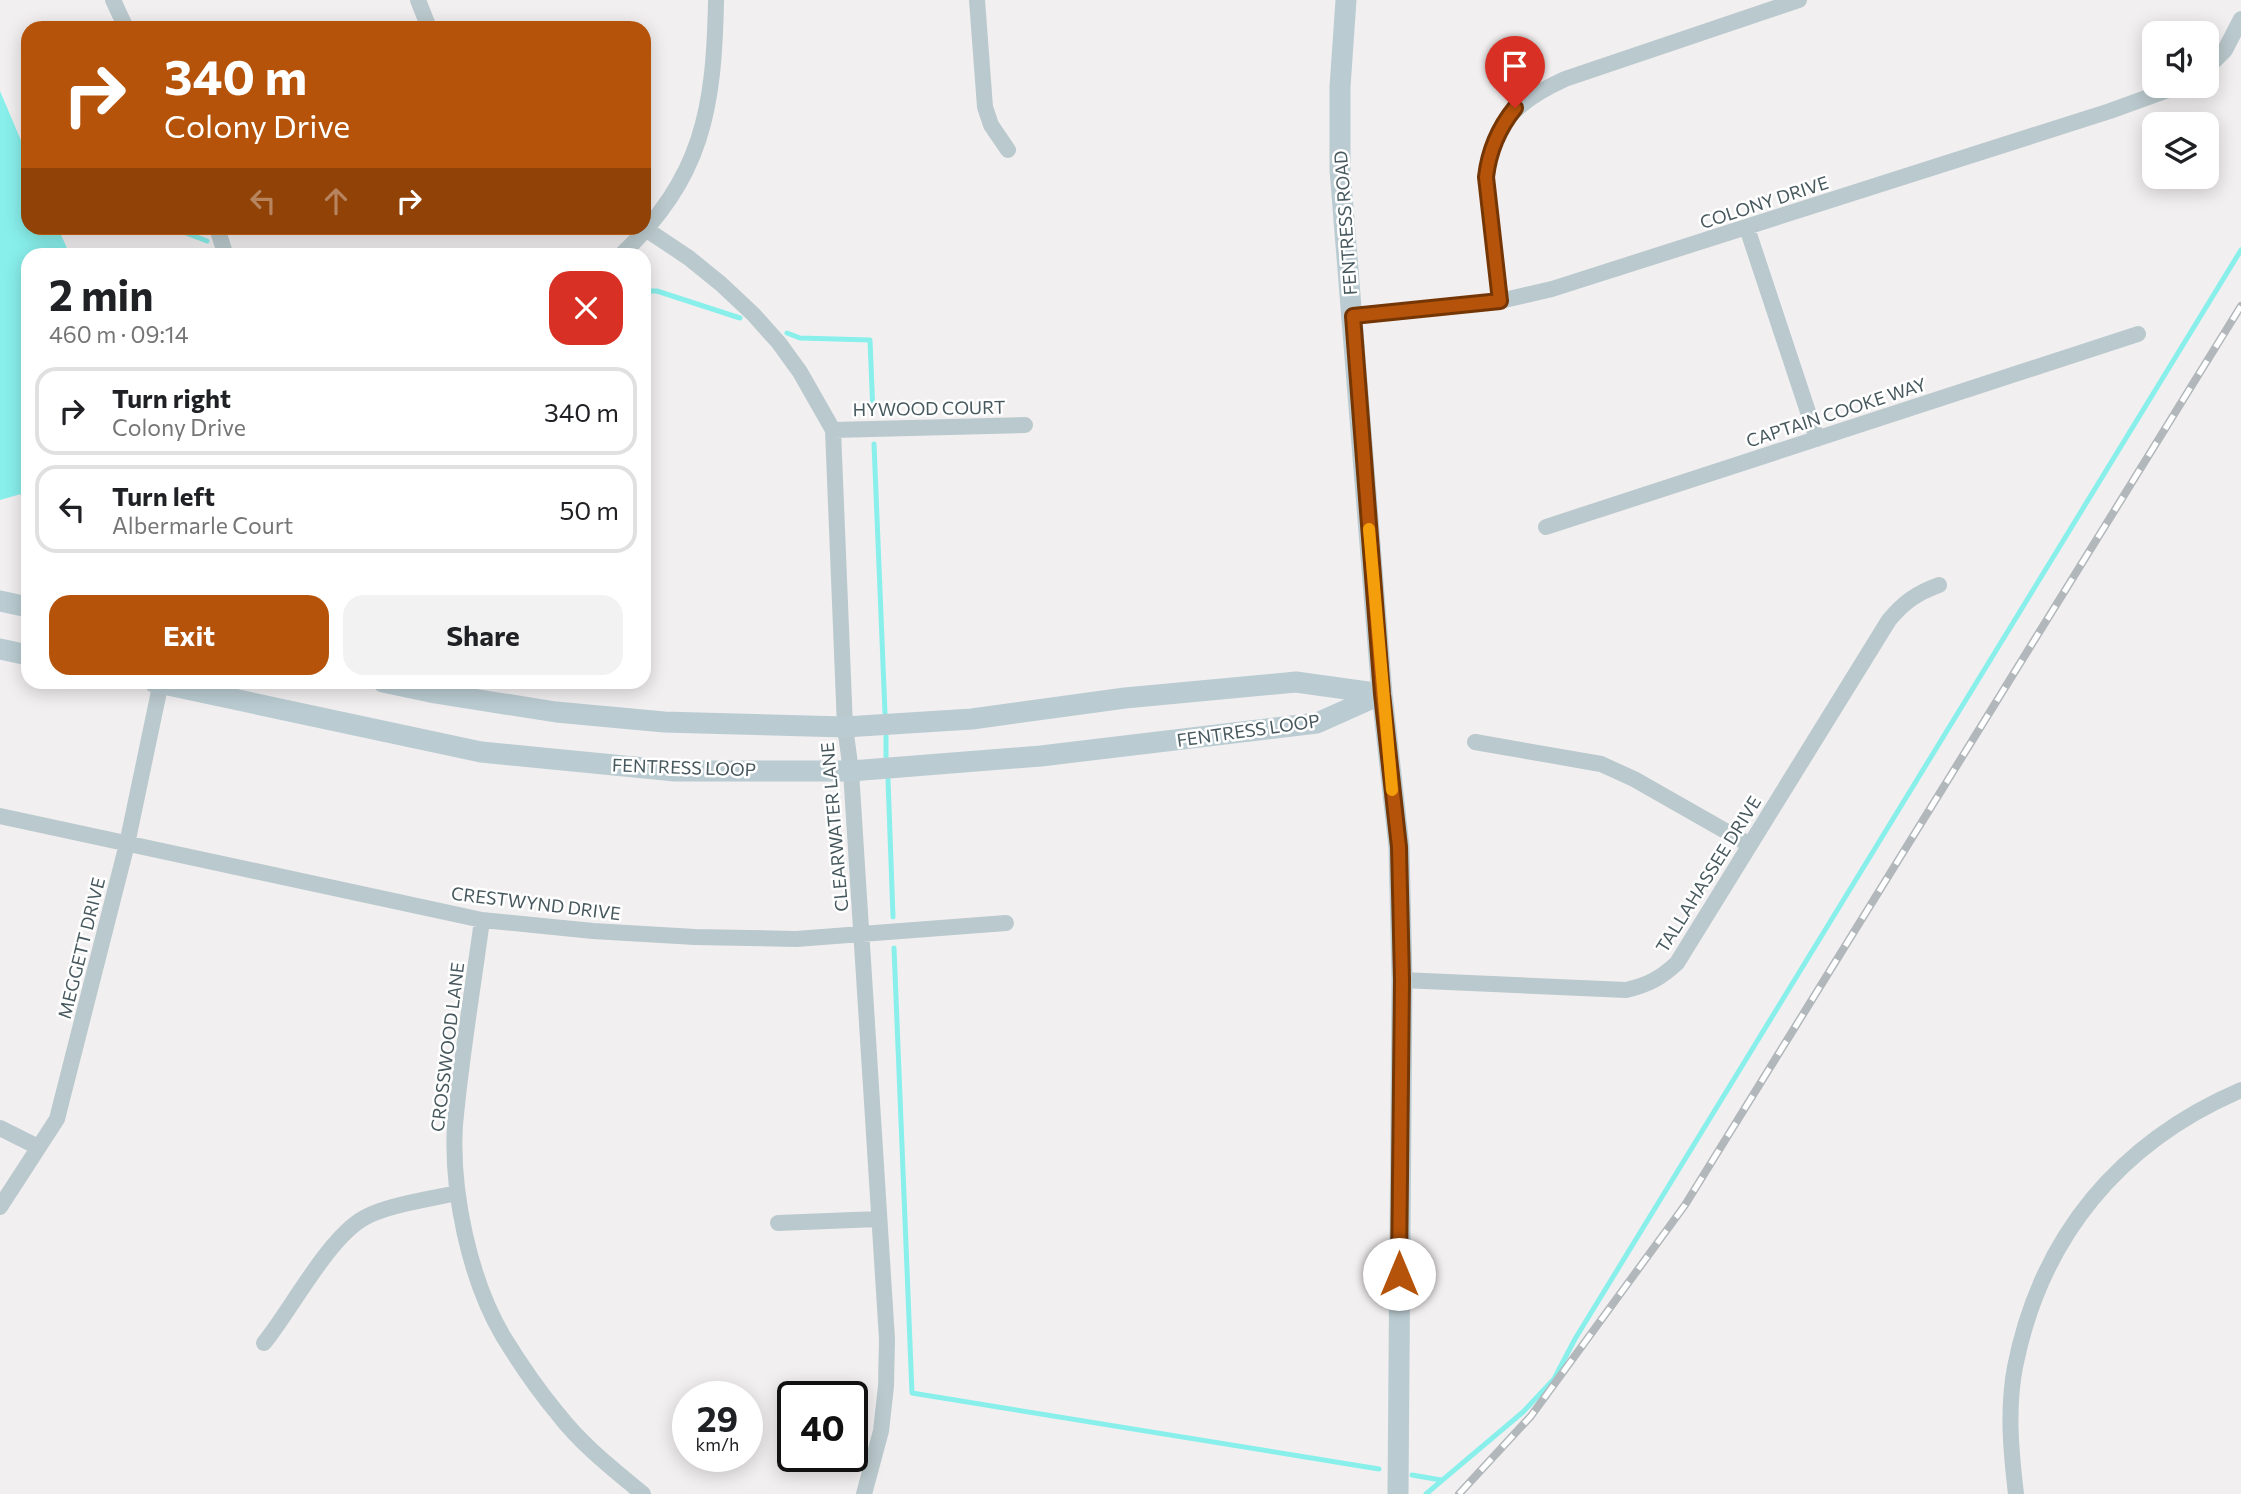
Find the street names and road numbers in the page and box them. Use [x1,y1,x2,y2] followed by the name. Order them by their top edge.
[1329,150,1361,296] street label: FENTRESS ROAD
[1697,171,1831,233] street label: COLONY DRIVE
[1743,372,1929,452] street label: CAPTAIN COOKE WAY
[852,396,1006,420] street label: HYWOOD COURT
[1175,709,1321,751] street label: FENTRESS LOOP
[816,741,852,913] street label: CLEARWATER LANE
[612,753,756,781] street label: FENTRESS LOOP
[1651,792,1765,956] street label: TALLAHASSEE DRIVE
[53,875,109,1021] street label: MEGGETT DRIVE
[450,882,622,924] street label: CRESTWYND DRIVE
[426,961,468,1133] street label: CROSSWOOD LANE

